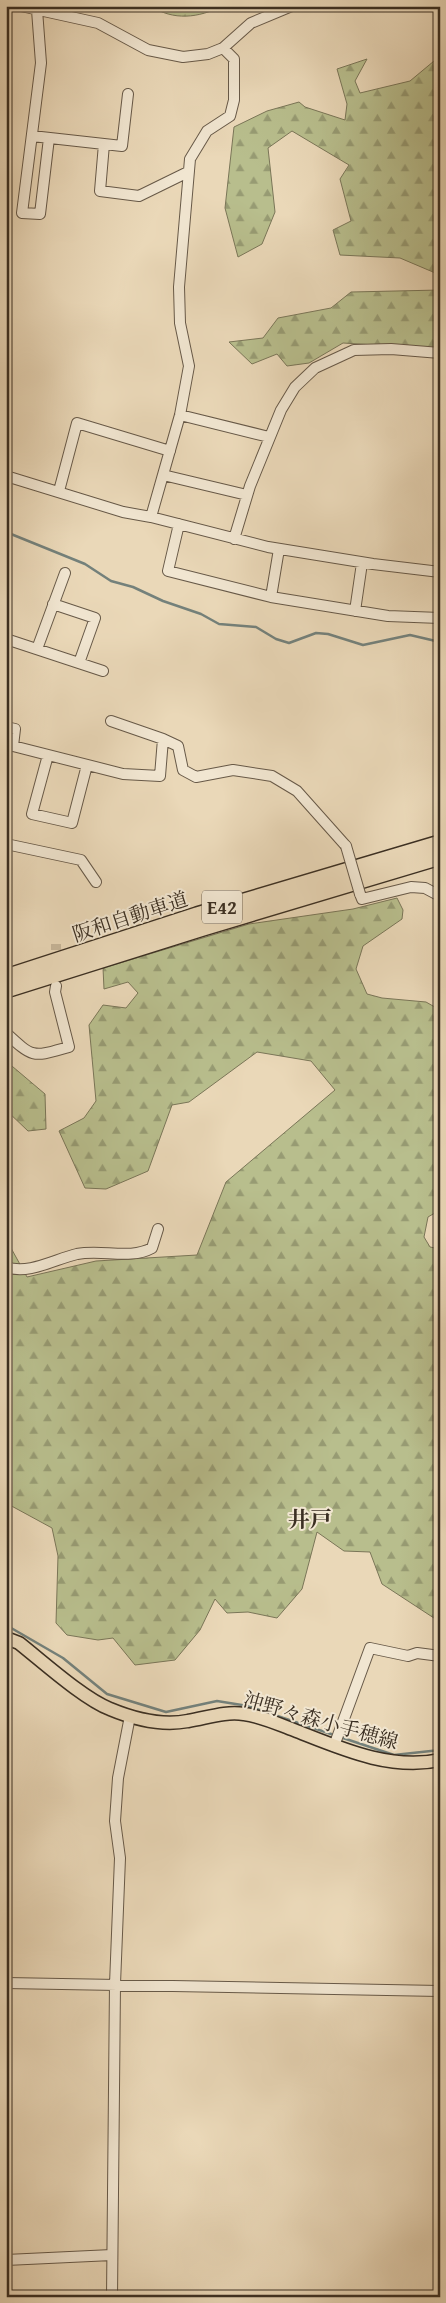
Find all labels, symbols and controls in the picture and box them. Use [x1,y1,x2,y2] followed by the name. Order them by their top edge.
[68,884,192,948] street label: 阪和自動車道
[202,890,242,924] road number: E42
[288,1503,332,1535] district label: 井戸
[240,1684,402,1756] street label: 沖野々森小手穂線

